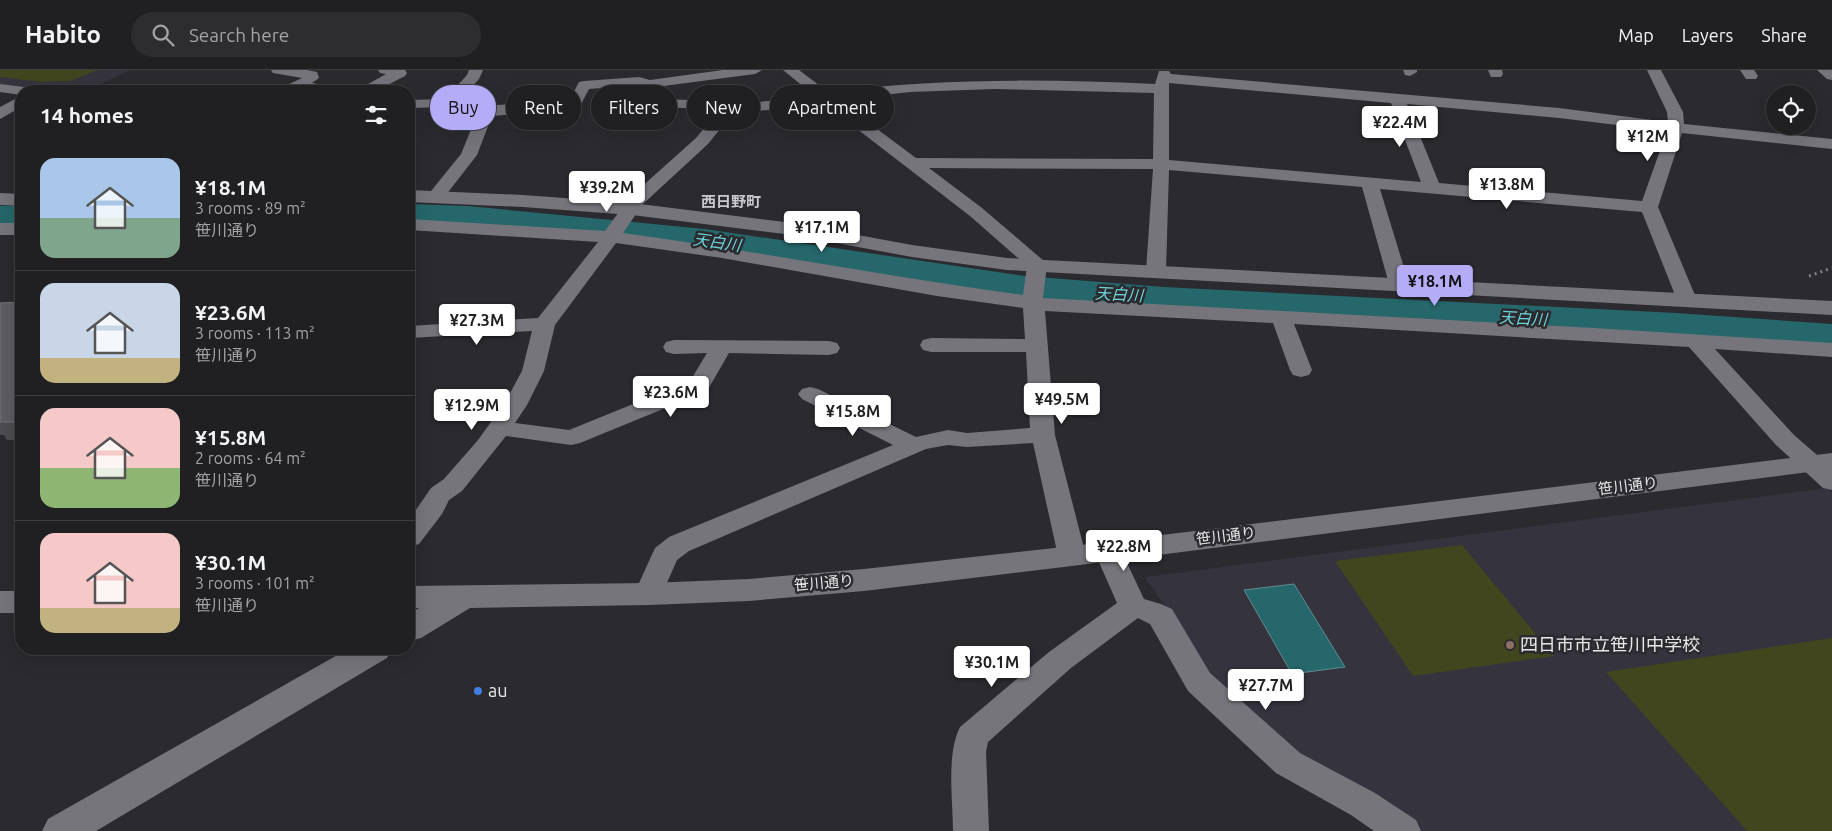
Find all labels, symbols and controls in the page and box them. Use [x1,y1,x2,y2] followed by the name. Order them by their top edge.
[131,12,481,57] search box
[25,21,101,48] text: Habito
[149,21,177,49] icon: search
[189,24,289,46] text: Search here
[1618,25,1654,45] text: Map
[1682,25,1733,45] text: Layers
[1761,25,1807,45] text: Share
[430,85,496,130] chip: Buy
[506,85,581,130] chip: Rent
[591,85,677,130] chip: Filters
[687,85,760,130] chip: New
[770,85,894,130] chip: Apartment
[1766,85,1816,135] map controls
[1766,85,1816,135] button: locate
[362,101,390,129] icon: filters
[40,103,134,127] text: 14 homes
[1359,106,1441,148] pin: ¥22.4M
[1373,113,1427,131] text: ¥22.4M
[1618,119,1678,162] pin: ¥12M
[1627,127,1669,145] text: ¥12M
[1466,168,1548,210] pin: ¥13.8M
[566,170,648,213] pin: ¥39.2M
[195,175,266,199] text: ¥18.1M
[1480,175,1534,193] text: ¥13.8M
[80,178,140,238] icon: home
[580,178,634,196] text: ¥39.2M
[701,193,761,210] district label: 西日野町
[195,199,306,217] text: 3 rooms · 89 m²
[781,210,863,253] pin: ¥17.1M
[795,218,849,236] text: ¥17.1M
[195,221,259,239] text: 笹川通り
[692,230,744,255] water label: 天白川
[1394,264,1476,307] pin: ¥18.1M
[1408,272,1462,290] text: ¥18.1M
[1095,284,1145,304] water label: 天白川
[195,300,266,324] text: ¥23.6M
[80,303,140,363] icon: home
[436,304,518,346] pin: ¥27.3M
[1499,308,1549,328] water label: 天白川
[450,311,504,329] text: ¥27.3M
[195,324,315,342] text: 3 rooms · 113 m²
[195,346,259,364] text: 笹川通り
[630,376,712,418] pin: ¥23.6M
[1021,382,1103,425] pin: ¥49.5M
[644,383,698,401] text: ¥23.6M
[431,388,513,431] pin: ¥12.9M
[1035,390,1089,408] text: ¥49.5M
[812,394,894,437] pin: ¥15.8M
[445,396,499,414] text: ¥12.9M
[826,402,880,420] text: ¥15.8M
[195,425,266,449] text: ¥15.8M
[80,428,140,488] icon: home
[195,449,306,467] text: 2 rooms · 64 m²
[195,471,259,489] text: 笹川通り
[1597,473,1659,498] street label: 笹川通り
[1195,523,1257,548] street label: 笹川通り
[1083,530,1165,572] pin: ¥22.8M
[1097,537,1151,555] text: ¥22.8M
[195,550,266,574] text: ¥30.1M
[80,553,140,613] icon: home
[793,571,855,594] street label: 笹川通り
[195,574,315,592] text: 3 rooms · 101 m²
[195,596,259,614] text: 笹川通り
[1520,634,1700,654] place label: 四日市市立笹川中学校
[1504,639,1516,651] marker: 四日市市立笹川中学校
[951,646,1033,688] pin: ¥30.1M
[965,653,1019,671] text: ¥30.1M
[1225,668,1307,711] pin: ¥27.7M
[1239,676,1293,694] text: ¥27.7M
[488,680,508,700] place label: au
[472,685,484,697] marker: au

